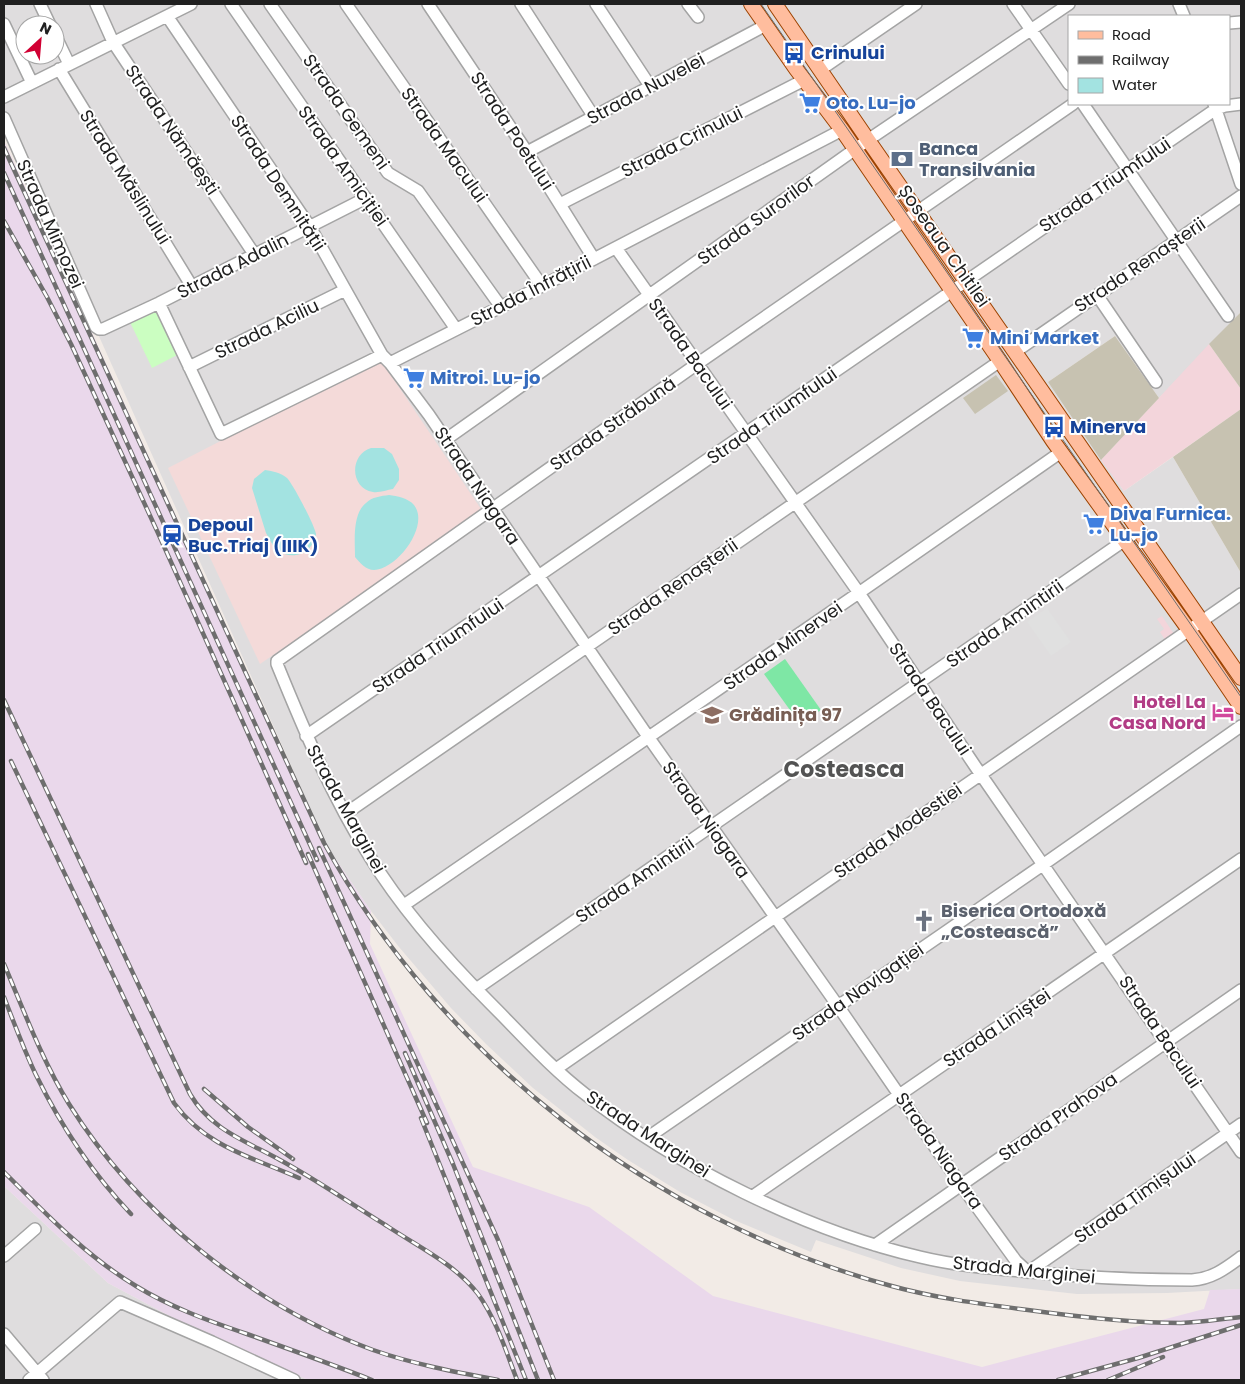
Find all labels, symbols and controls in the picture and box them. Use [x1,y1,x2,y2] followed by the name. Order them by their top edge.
[15,15,65,65] north arrow
[1068,15,1230,105] legend
[37,17,55,40] text: N
[1112,24,1151,45] text: Road
[781,40,807,66] bus stop icon: Crinului
[811,40,885,65] place label: Crinului
[582,47,709,130] street label: Strada Nuvelei
[297,49,396,175] street label: Strada Gemeni
[1112,49,1170,70] text: Railway
[119,60,225,200] street label: Strada Nămăești
[465,67,560,195] street label: Strada Poetului
[1112,74,1158,95] text: Water
[395,82,494,207] street label: Strada Macului
[797,90,823,116] supermarket icon: Oto. Lu-jo
[826,90,916,115] place label: Oto. Lu-jo
[292,100,394,231] street label: Strada Amiciției
[617,100,747,183] street label: Strada Crinului
[74,105,177,249] street label: Strada Măslinului
[225,110,332,256] street label: Strada Demnității
[1034,131,1176,238] street label: Strada Triumfului
[919,136,1036,182] place label: Banca Transilvania
[889,146,915,172] bank icon: Banca Transilvania
[11,155,90,292] street label: Strada Mimozei
[692,168,820,271] street label: Strada Surorilor
[893,180,996,312] street label: Șoseaua Chitilei
[1069,211,1210,318] street label: Strada Renașterii
[173,227,293,304] street label: Strada Adalin
[466,249,595,332] street label: Strada Înfrățirii
[211,293,323,365] street label: Strada Aciliu
[643,293,738,415] street label: Strada Bacului
[960,325,986,351] supermarket icon: Mini Market
[990,325,1099,350] place label: Mini Market
[702,361,842,470] street label: Strada Triumfului
[401,365,427,391] supermarket icon: Mitroi. Lu-jo
[430,365,540,390] place label: Mitroi. Lu-jo
[545,371,681,476] street label: Strada Străbună
[1041,414,1067,440] bus stop icon: Minerva
[1070,414,1146,439] place label: Minerva
[429,422,526,550] street label: Strada Niagara
[1110,501,1231,547] place label: Diva Furnica. Lu-jo
[1081,511,1107,537] supermarket icon: Diva Furnica. Lu-jo
[188,512,319,558] place label: Depoul Buc.Triaj (IIIK)
[159,522,185,548] station icon: Depoul Buc.Triaj (IIIK)
[603,532,743,641] street label: Strada Renașterii
[941,574,1069,673] street label: Strada Amintirii
[367,592,509,699] street label: Strada Triumfului
[718,595,847,696] street label: Strada Minervei
[883,637,977,760] street label: Strada Bacului
[1109,689,1206,735] place label: Hotel La Casa Nord
[1210,699,1236,725] hotel icon: Hotel La Casa Nord
[699,702,725,728] school or university icon: Grădinița 97
[729,702,842,727] place label: Grădinița 97
[301,740,392,877] street label: Strada Marginei
[783,754,905,785] district label: Costeasca
[657,756,756,883] street label: Strada Niagara
[829,777,967,884] street label: Strada Modestiei
[570,831,699,929] street label: Strada Amintirii
[941,898,1106,944] place label: Biserica Ortodoxă „Costească”
[911,908,937,934] church icon: Biserica Ortodoxă „Costească”
[787,937,929,1046] street label: Strada Navigației
[1113,970,1207,1093] street label: Strada Bacului
[938,982,1055,1073] street label: Strada Liniștei
[993,1066,1122,1167] street label: Strada Prahova
[581,1084,715,1183] street label: Strada Marginei
[890,1087,989,1214] street label: Strada Niagara
[1069,1146,1201,1249] street label: Strada Timișului
[952,1250,1097,1289] street label: Strada Marginei

